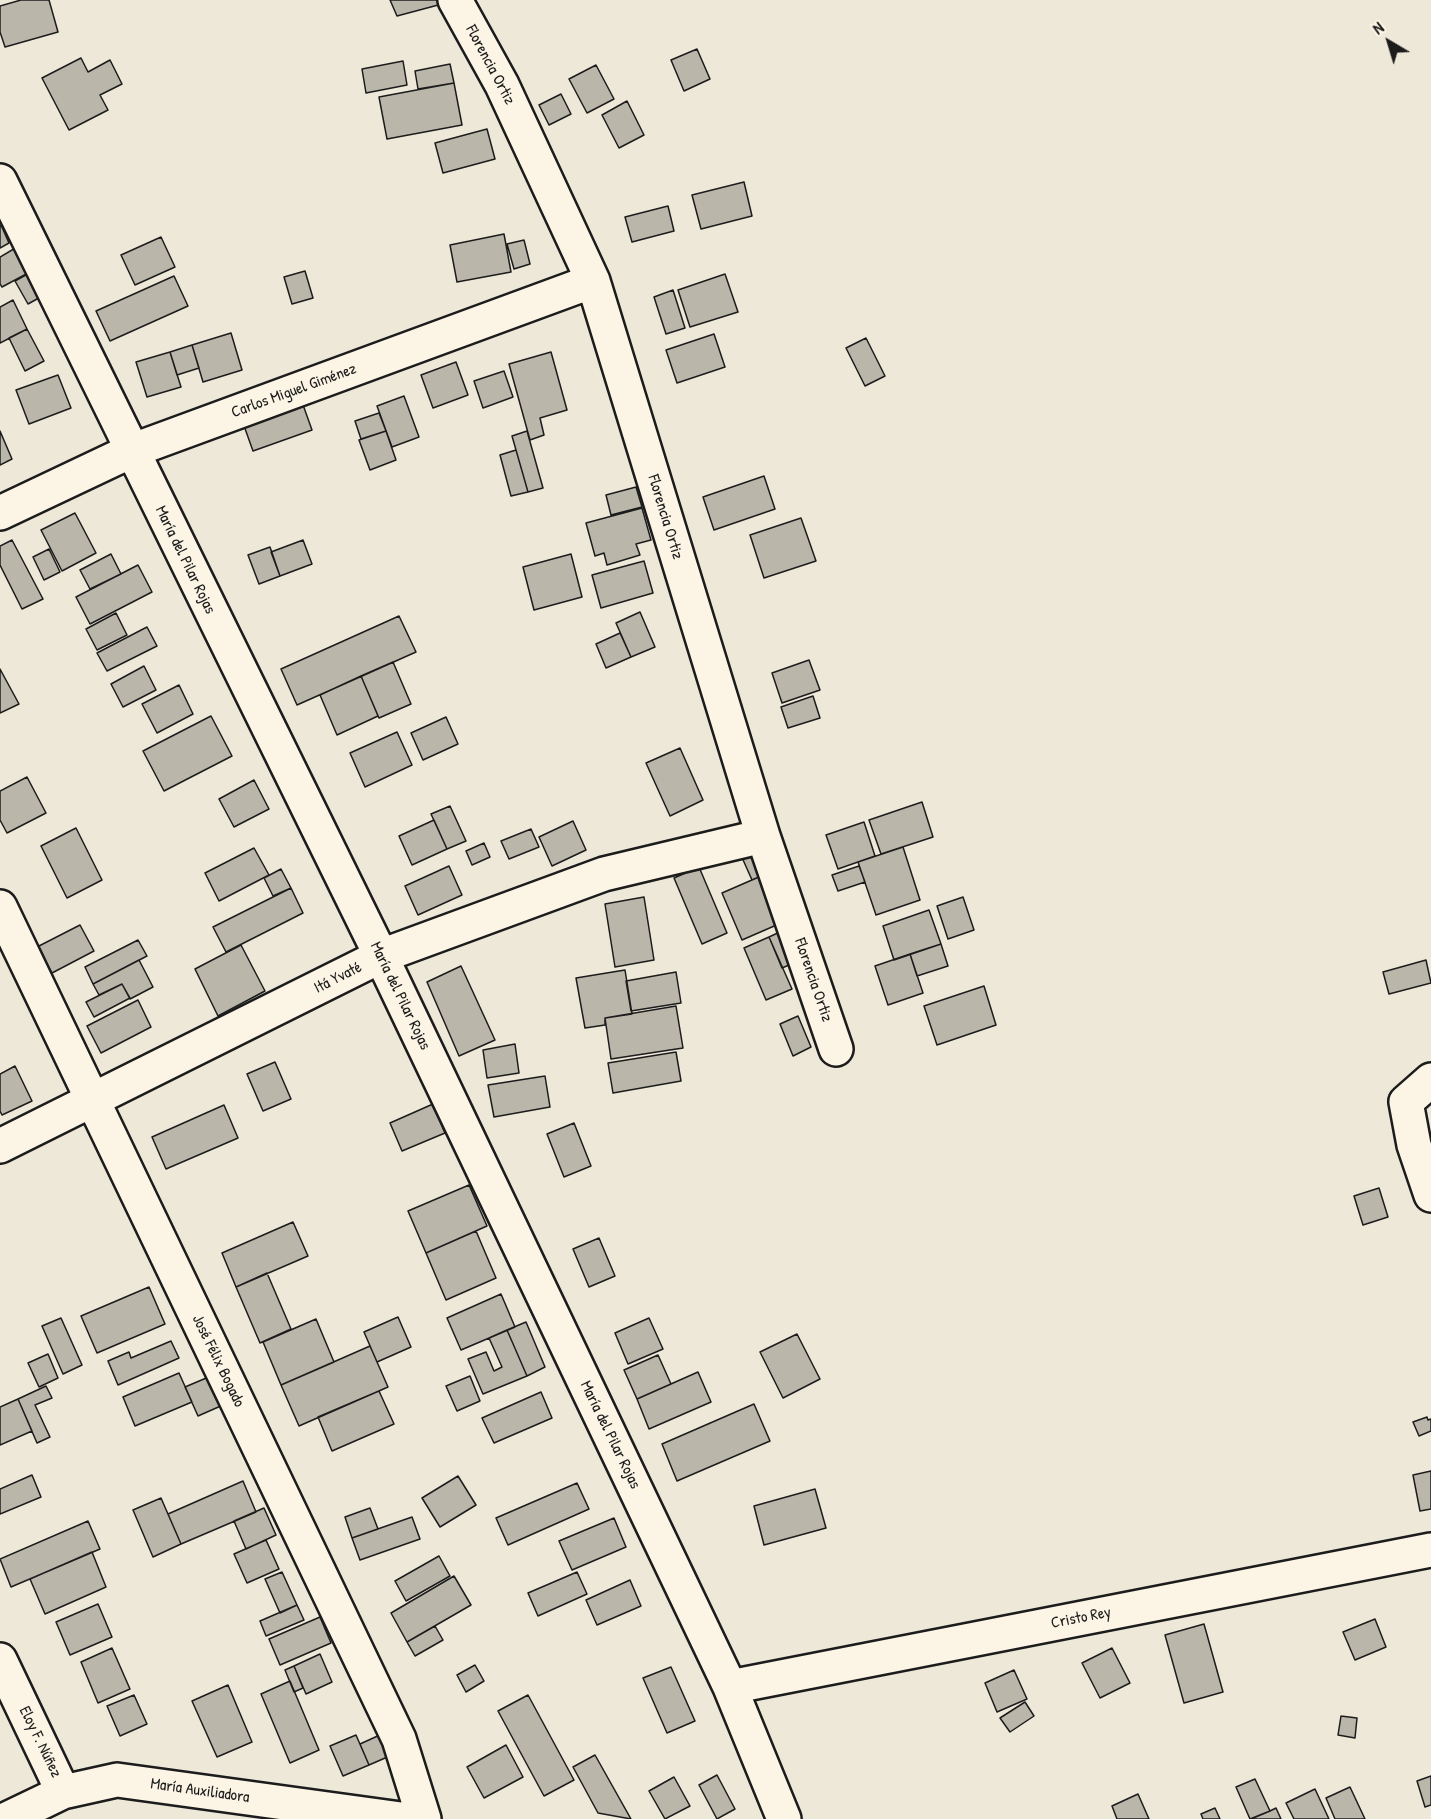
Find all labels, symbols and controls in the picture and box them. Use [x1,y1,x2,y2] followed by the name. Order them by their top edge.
[1359,12,1419,72] north arrow
[1368,17,1388,39] text: N
[461,22,519,108] street label: Florencia Ortiz
[229,359,359,423] street label: Carlos Miguel Giménez
[643,472,687,562] street label: Florencia Ortiz
[151,503,219,617] street label: María del Pilar Rojas
[790,936,836,1024] street label: Florencia Ortiz
[366,939,434,1053] street label: María del Pilar Rojas
[311,958,365,998] street label: Itá Yvaté
[187,1312,249,1410] street label: José Félix Bogado
[576,1378,644,1492] street label: María del Pilar Rojas
[1049,1603,1113,1633] street label: Cristo Rey
[15,1703,65,1781] street label: Eloy F. Núñez
[149,1775,251,1807] street label: María Auxiliadora

